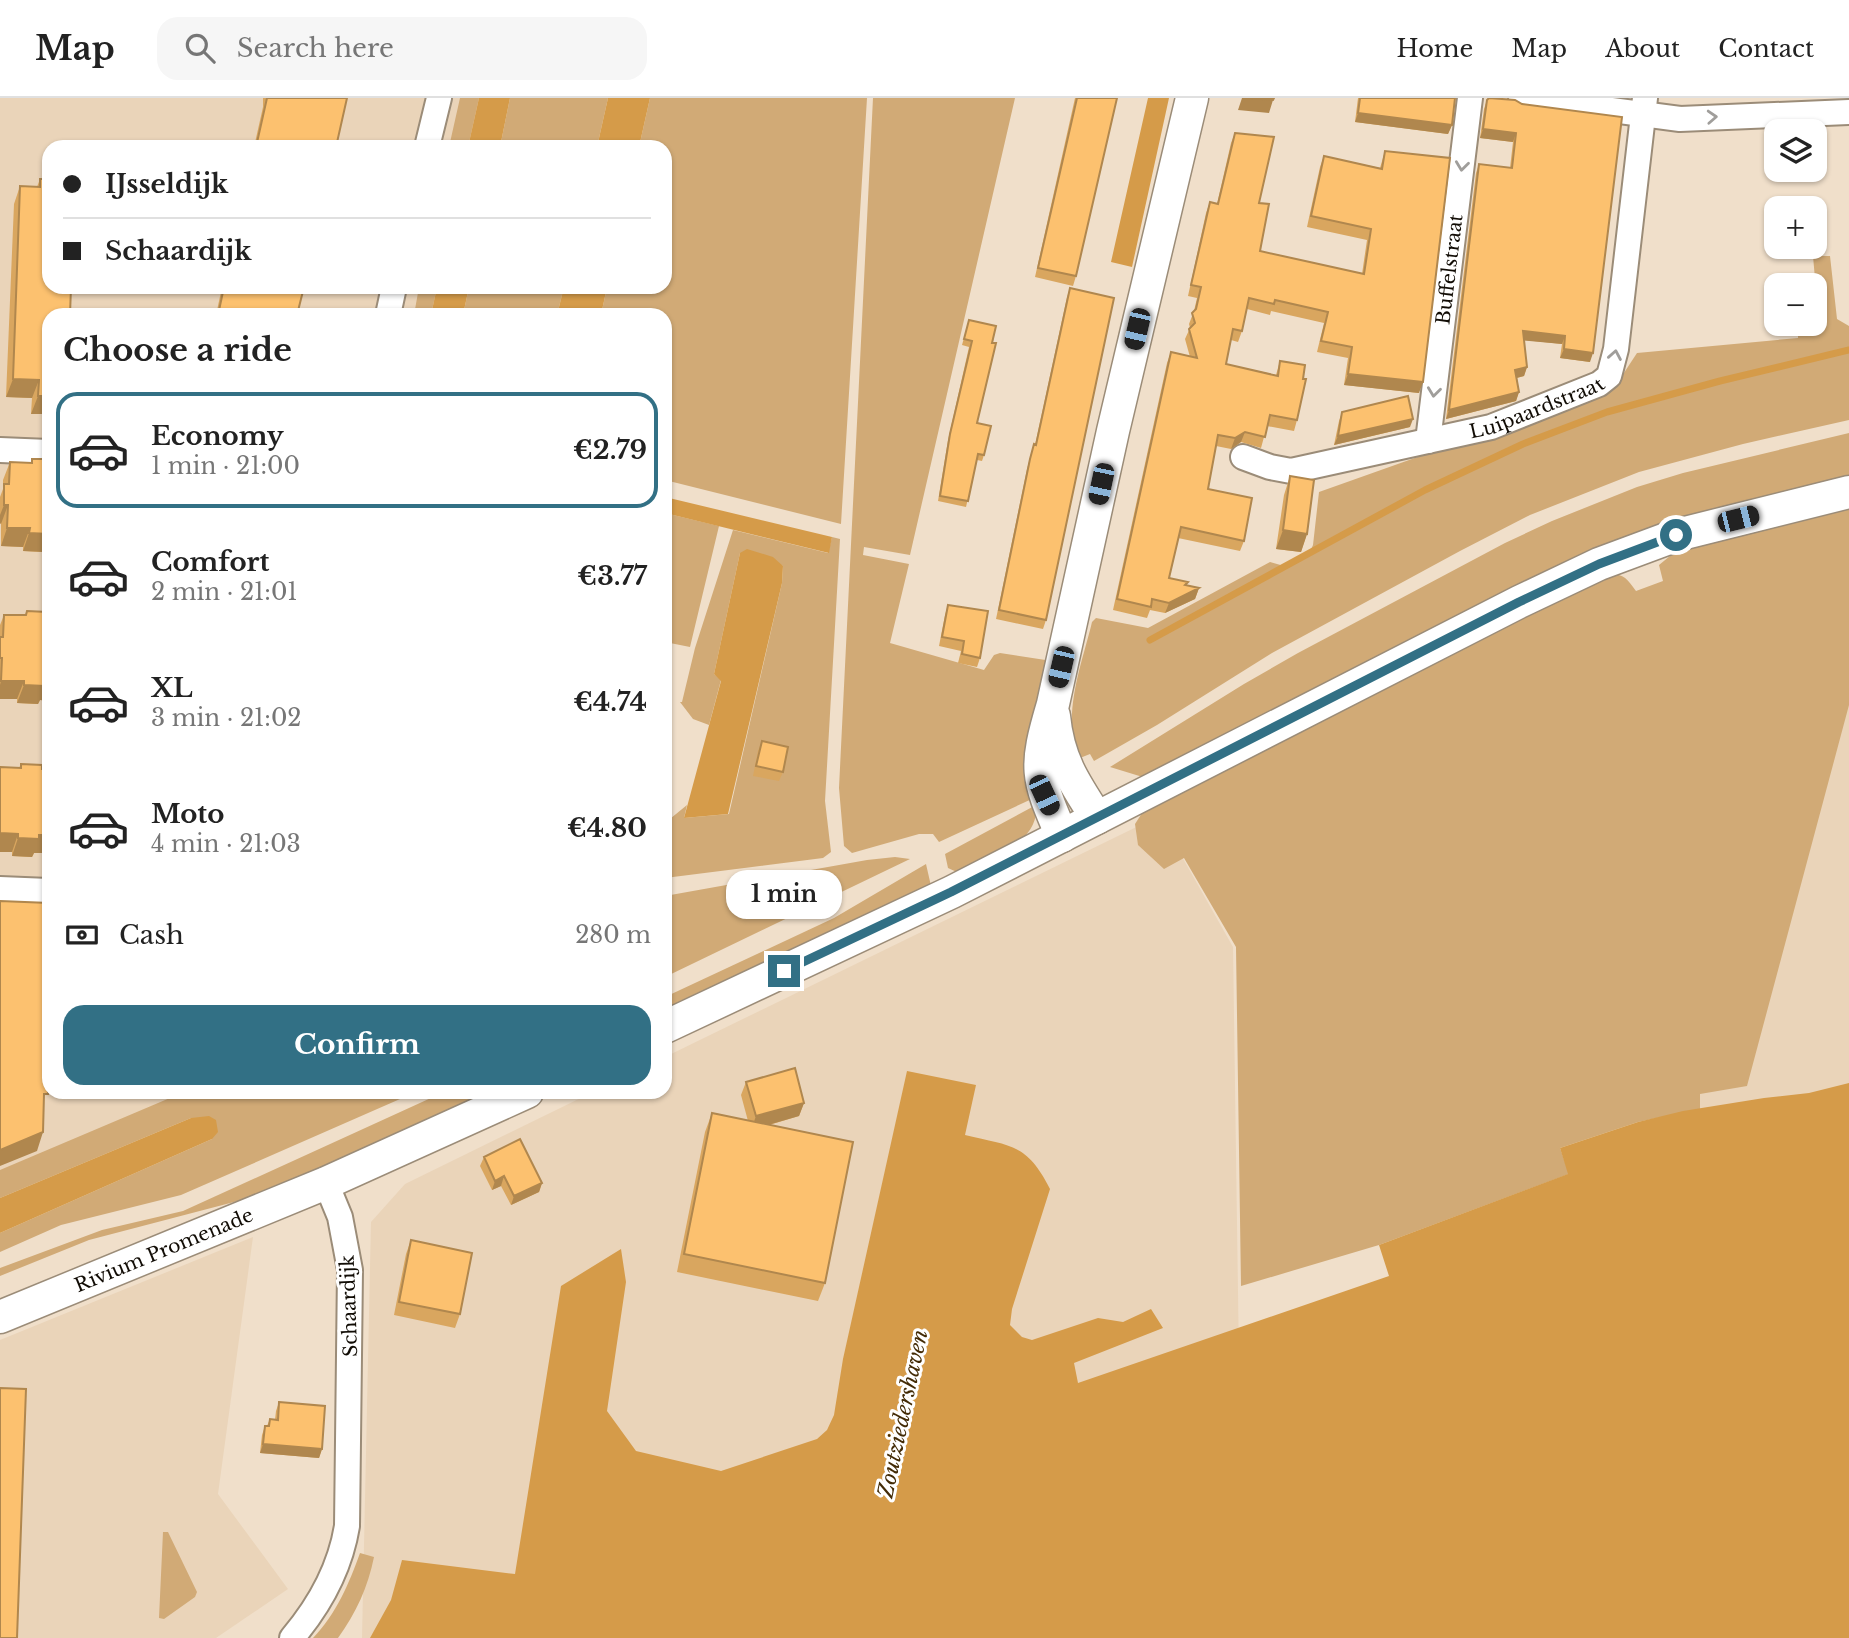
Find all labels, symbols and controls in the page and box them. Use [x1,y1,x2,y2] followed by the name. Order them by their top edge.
[157,17,647,80] search box
[35,28,115,69] text: Map
[181,29,219,67] icon: search
[237,32,394,64] text: Search here
[1397,34,1473,63] text: Home
[1511,34,1567,63] text: Map
[1605,34,1680,63] text: About
[1718,34,1814,63] text: Contact
[1707,110,1718,125] one-way arrow
[1764,119,1827,336] map controls
[1764,119,1827,182] button: layers
[1454,160,1469,172] one-way arrow
[105,168,228,200] text: IJsseldijk
[1764,196,1827,259] button: +
[1431,212,1467,326] street label: Buffelstraat
[105,235,251,267] text: Schaardijk
[1764,273,1827,336] button: −
[1123,306,1152,352] car
[63,330,292,370] text: Choose a ride
[1607,349,1622,361] one-way arrow
[1467,372,1610,443] street label: Luipaardstraat
[1427,386,1442,397] one-way arrow
[67,419,130,482] icon: car
[151,420,284,452] text: Economy
[573,434,647,466] text: €2.79
[151,452,300,480] text: 1 min · 21:00
[1087,461,1116,507] car
[1716,504,1761,534] car
[1660,519,1692,551] route start
[67,545,130,608] icon: car
[151,546,269,578] text: Comfort
[577,560,647,592] text: €3.77
[151,578,298,606] text: 2 min · 21:01
[1047,644,1076,690] car
[67,671,130,734] icon: car
[151,672,193,704] text: XL
[573,686,647,718] text: €4.74
[151,704,301,732] text: 3 min · 21:02
[1026,772,1063,818] car
[67,797,130,860] icon: car
[151,798,224,830] text: Moto
[567,812,647,844] text: €4.80
[151,830,301,858] text: 4 min · 21:03
[726,870,842,918] callout: 1 min
[751,880,817,908] text: 1 min
[63,916,101,954] icon: cash
[119,919,184,951] text: Cash
[575,921,651,949] text: 280 m
[768,955,800,987] route end
[63,1005,651,1085] button: Confirm
[71,1203,256,1297] street label: Rivium Promenade
[336,1254,362,1357] street label: Schaardijk
[872,1328,934,1501] water label: Zoutziedershaven

